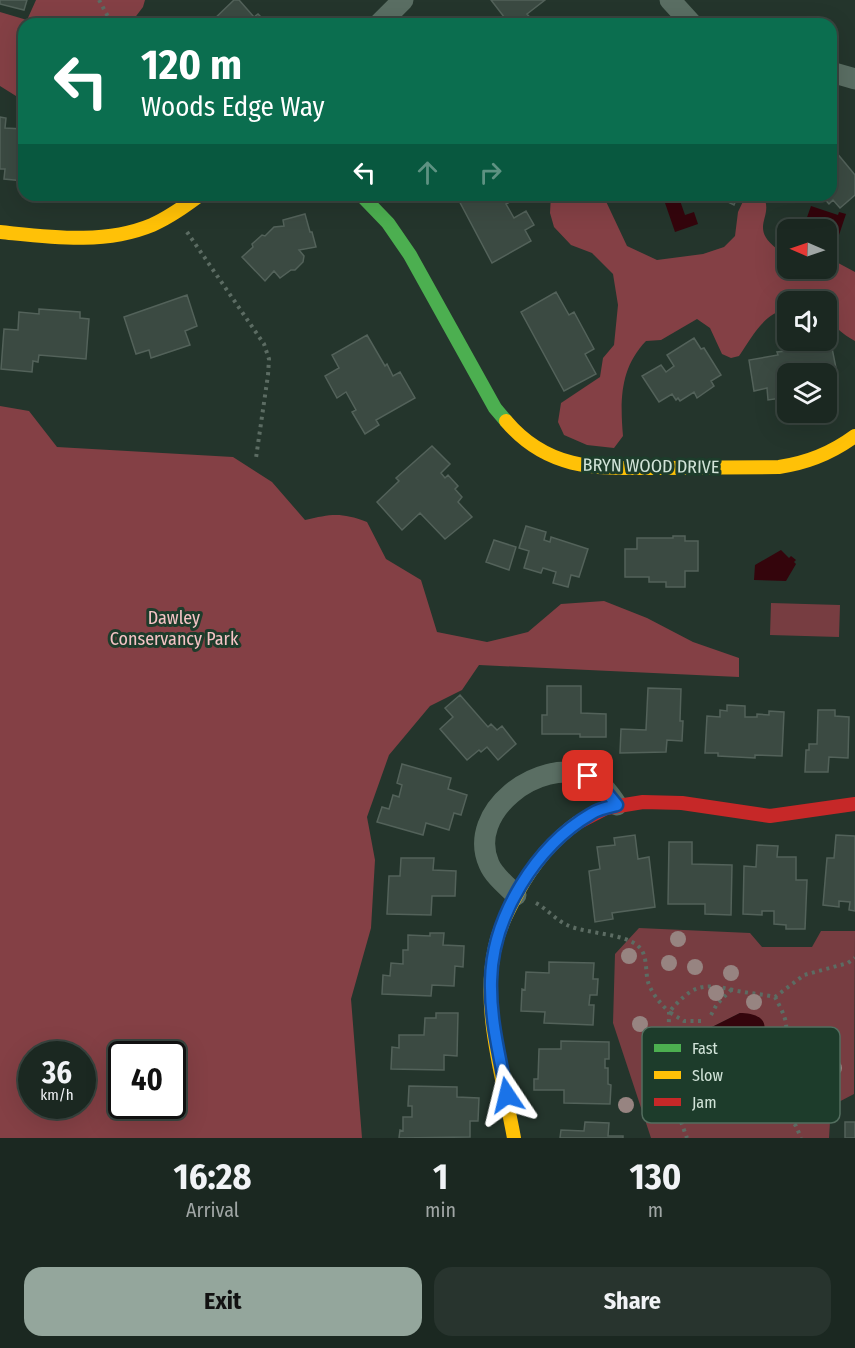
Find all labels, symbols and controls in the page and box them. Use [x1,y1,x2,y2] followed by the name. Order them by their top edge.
[141,40,242,90] text: 120 m
[42,42,120,120] icon: left
[141,91,325,123] text: Woods Edge Way
[348,156,381,189] icon: left
[411,156,444,189] icon: ahead
[474,156,507,189] icon: right
[777,219,837,279] north arrow
[777,219,837,423] map controls
[777,291,837,351] button: sound
[777,363,837,423] button: layers
[582,454,720,478] street label: BRYN WOOD DRIVE
[110,607,239,650] park label: Dawley Conservancy Park
[562,750,613,801] pin
[571,759,604,792] icon: arrive
[642,1027,840,1123] legend
[692,1039,719,1058] text: Fast
[108,1041,186,1119] speed limit sign: 40
[42,1055,72,1091] text: 36
[475,1063,539,1127] position arrow
[692,1066,723,1085] text: Slow
[40,1086,74,1104] text: km/h
[692,1093,717,1112] text: Jam
[174,1155,252,1199] text: 16:28
[433,1155,448,1199] text: 1
[630,1155,681,1199] text: 130
[186,1198,239,1222] text: Arrival
[425,1198,456,1222] text: min
[648,1198,663,1222] text: m
[24,1267,422,1336] button: Exit
[434,1267,831,1336] button: Share

